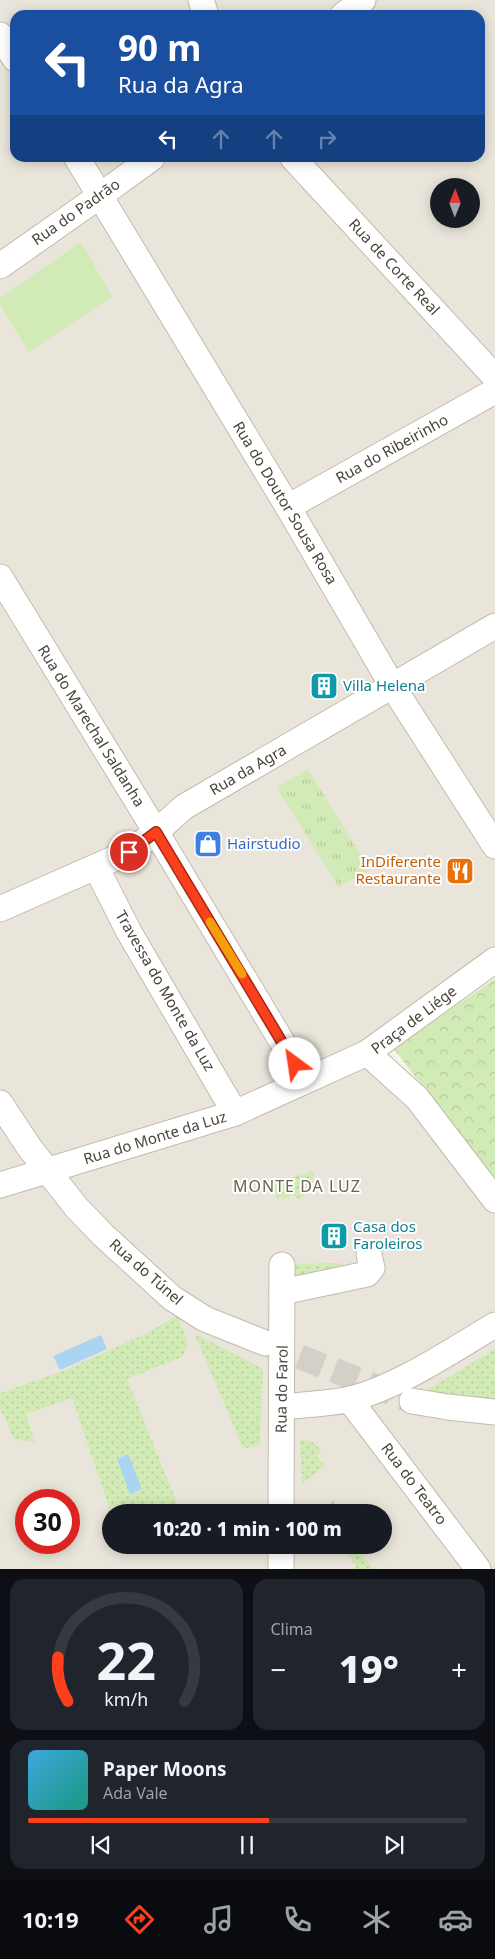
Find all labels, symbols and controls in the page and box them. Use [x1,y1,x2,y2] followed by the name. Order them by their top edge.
[118,24,201,71] text: 90 m
[35,30,100,95] icon: left
[118,69,244,99] text: Rua da Agra
[154,125,182,153] icon: left
[207,125,235,153] icon: ahead
[260,125,288,153] icon: ahead
[313,125,341,153] icon: right
[27,173,123,249] street label: Rua do Padrão
[430,178,480,228] north arrow
[430,178,480,228] map controls
[345,214,445,319] street label: Rua de Corte Real
[332,409,451,487] street label: Rua do Ribeirinho
[229,417,343,588] street label: Rua do Doutor Sousa Rosa
[34,641,150,810] street label: Rua do Marechal Saldanha
[309,671,339,701] building icon: Villa Helena
[343,675,426,695] place label: Villa Helena
[205,739,290,799] street label: Rua da Agra
[193,829,223,859] shop icon: Hairstudio
[108,831,150,873] pin
[227,833,301,853] place label: Hairstudio
[115,838,143,866] icon: arrive
[355,851,441,888] place label: InDiferente Restaurante
[445,856,475,886] restaurant icon: InDiferente Restaurante
[112,907,220,1074] street label: Travessa do Monte da Luz
[366,980,460,1058] street label: Praça de Liége
[268,1037,320,1089] position arrow
[81,1106,229,1168] street label: Rua do Monte da Luz
[233,1175,361,1197] district label: MONTE DA LUZ
[353,1216,423,1253] place label: Casa dos Faroleiros
[319,1221,349,1251] building icon: Casa dos Faroleiros
[106,1234,188,1309] street label: Rua do Túnel
[270,1345,292,1433] street label: Rua do Farol
[377,1438,452,1528] street label: Rua do Teatro
[15,1489,80,1554] speed limit sign: 30
[152,1516,342,1542] text: 10:20 · 1 min · 100 m
[271,1618,313,1640] text: Clima
[97,1624,156,1695] text: 22
[339,1642,399,1694] text: 19°
[271,1650,287,1688] text: −
[451,1650,467,1688] text: +
[104,1687,148,1711] text: km/h
[103,1756,227,1782] text: Paper Moons
[103,1782,168,1804] text: Ada Vale
[87,1831,115,1859] icon: previous
[233,1831,261,1859] icon: pause
[380,1831,408,1859] icon: next
[122,1902,157,1937] icon: directions
[201,1902,236,1937] icon: music
[280,1902,315,1937] icon: phone
[359,1902,394,1937] icon: climate
[438,1902,473,1937] icon: car
[22,1904,78,1934] text: 10:19

